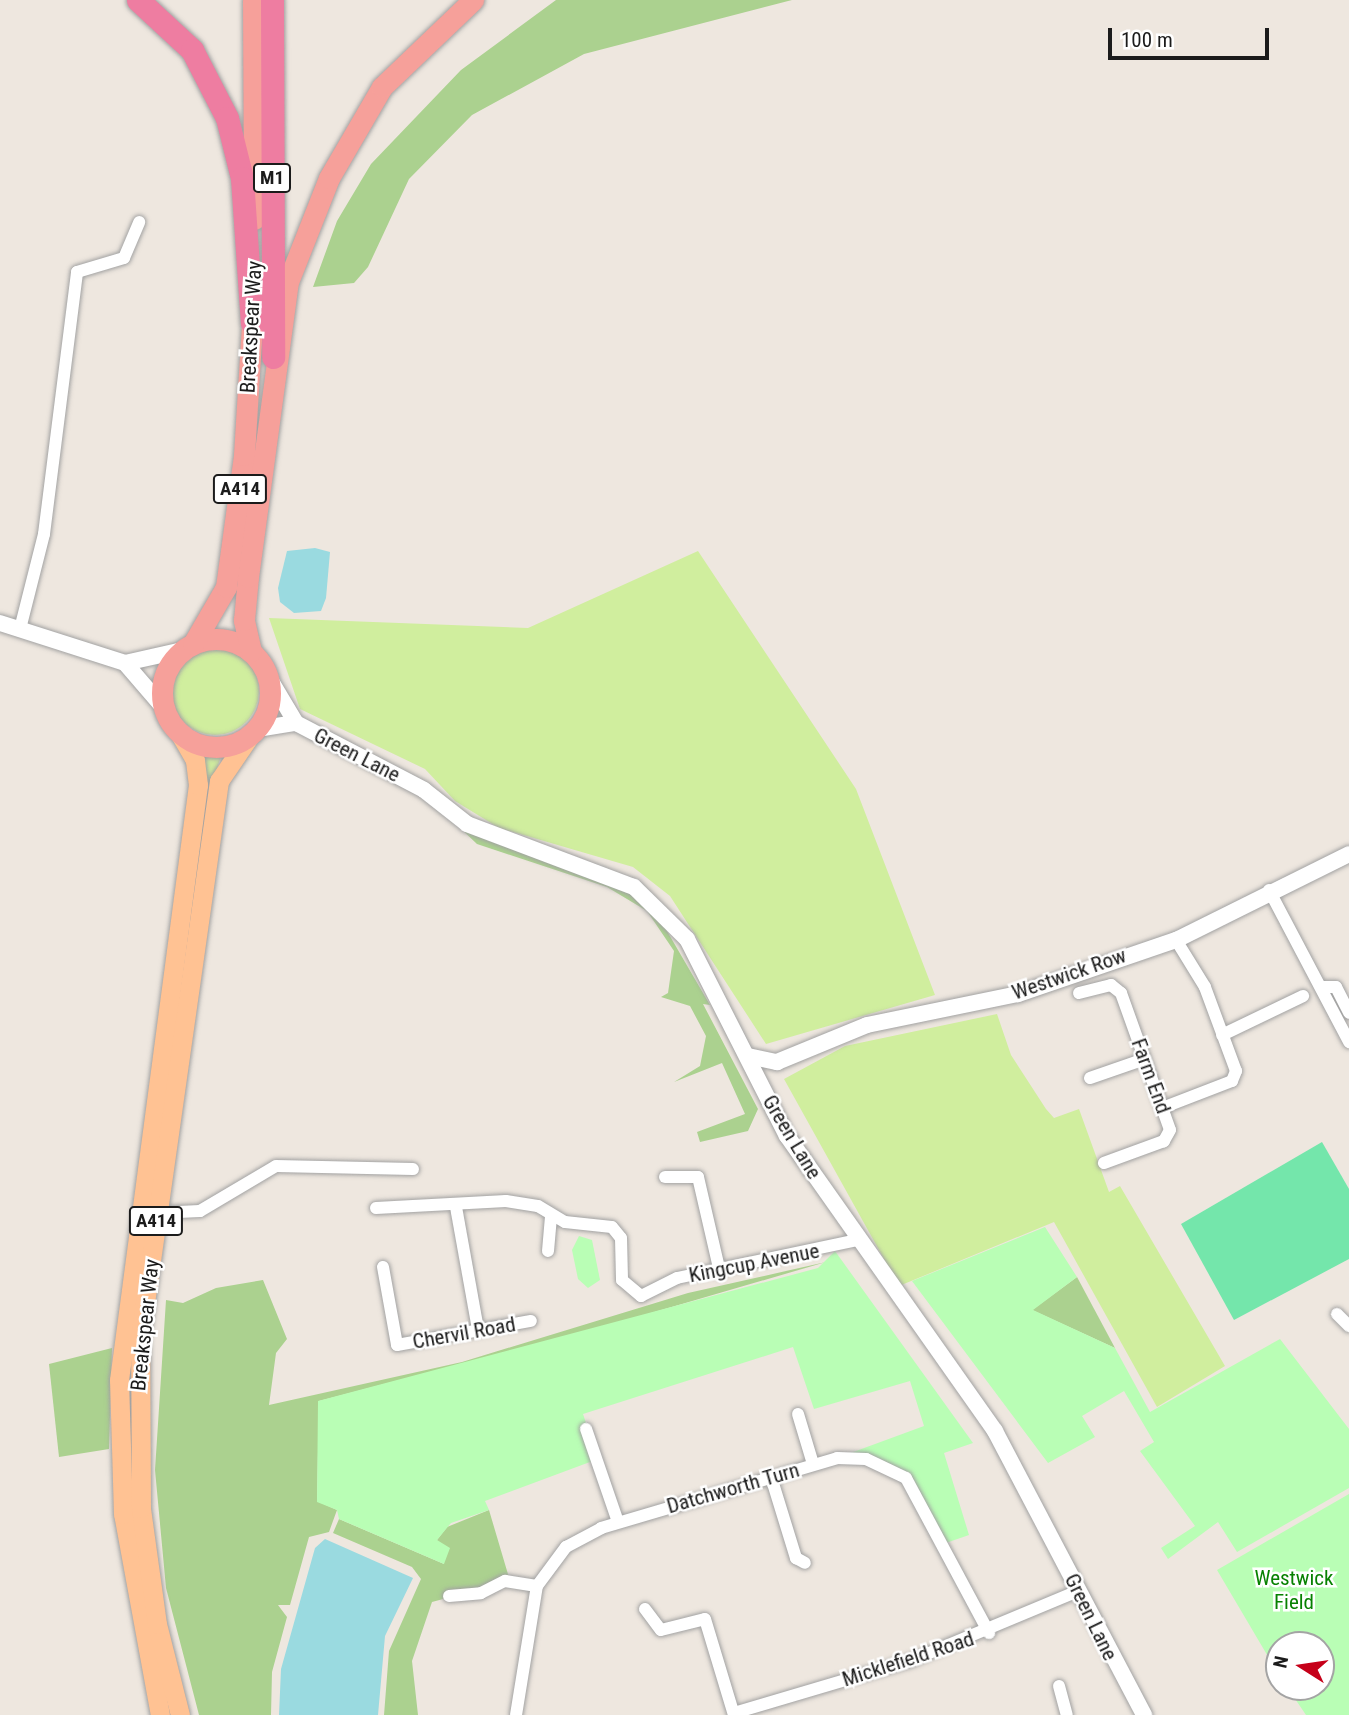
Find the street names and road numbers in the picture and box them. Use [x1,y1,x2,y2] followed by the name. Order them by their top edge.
[253,162,291,194] road number: M1
[235,260,267,394] street label: Breakspear Way
[212,474,268,504] road number: A414
[310,723,404,787] street label: Green Lane
[1009,943,1129,1005] street label: Westwick Row
[1126,1035,1176,1117] street label: Farm End
[757,1091,827,1183] street label: Green Lane
[128,1205,184,1236] road number: A414
[687,1238,821,1288] street label: Kingcup Avenue
[126,1258,164,1392] street label: Breakspear Way
[411,1312,517,1354] street label: Chervil Road
[664,1457,802,1519] street label: Datchworth Turn
[1059,1570,1123,1664] street label: Green Lane
[839,1626,977,1692] street label: Micklefield Road

